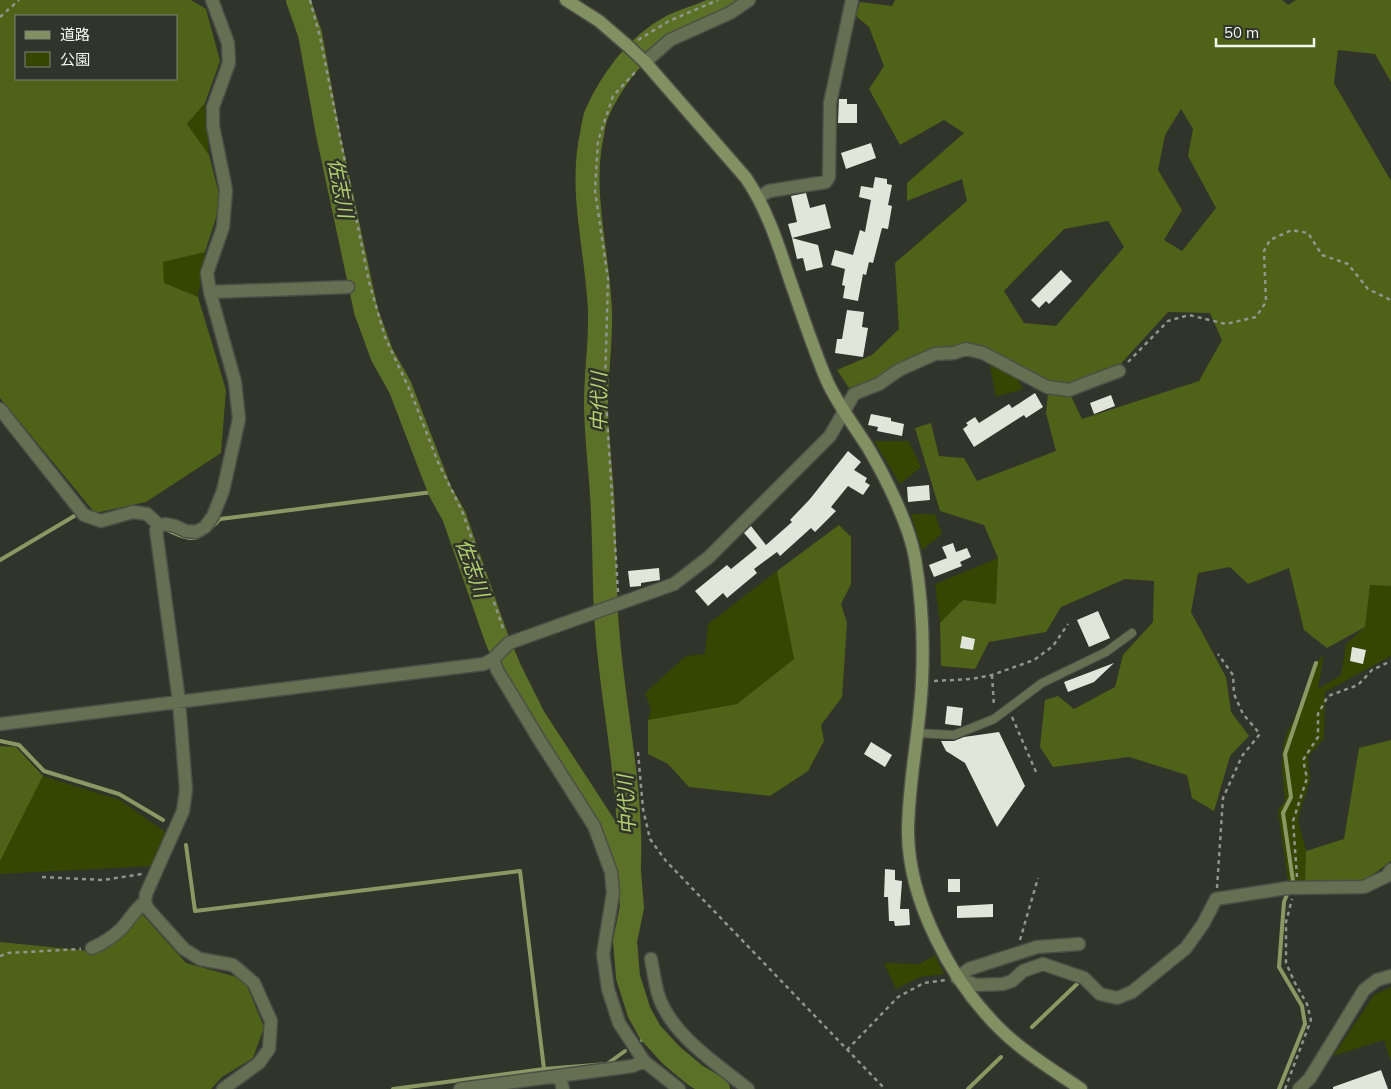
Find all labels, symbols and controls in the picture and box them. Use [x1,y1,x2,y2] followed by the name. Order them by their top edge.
[15,15,178,80] legend
[1216,15,1314,47] scale bar
[1224,23,1259,42] text: 50 m
[60,25,90,44] text: 道路
[60,50,90,69] text: 公園
[323,156,359,222] water label: 佐志川
[586,370,611,432] water label: 中代川
[451,536,496,602] water label: 佐志川
[612,772,640,836] water label: 中代川

